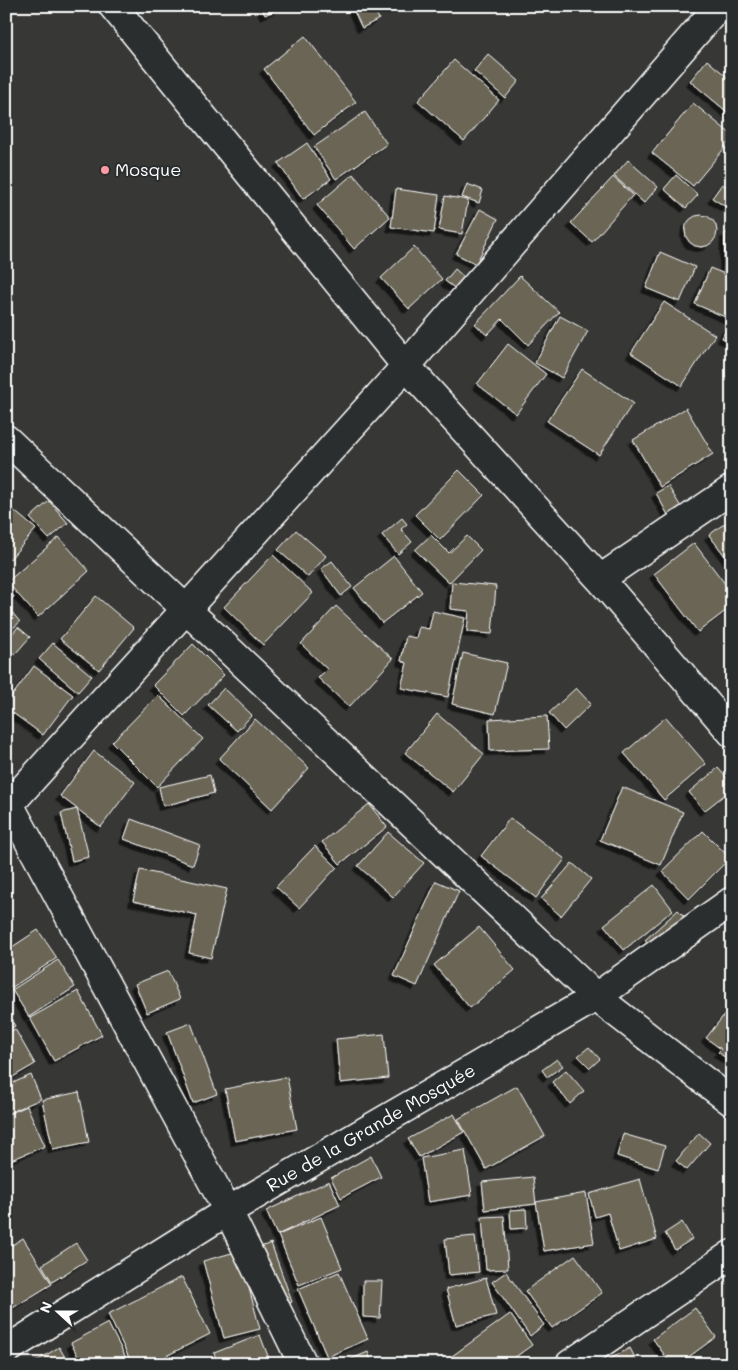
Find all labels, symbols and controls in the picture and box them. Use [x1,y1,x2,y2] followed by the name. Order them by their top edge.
[115,157,181,181] place label: Mosque
[99,164,111,176] marker: Mosque
[262,1057,479,1197] street label: Rue de la Grande Mosquée
[32,1288,82,1338] north arrow
[35,1299,56,1316] text: N

